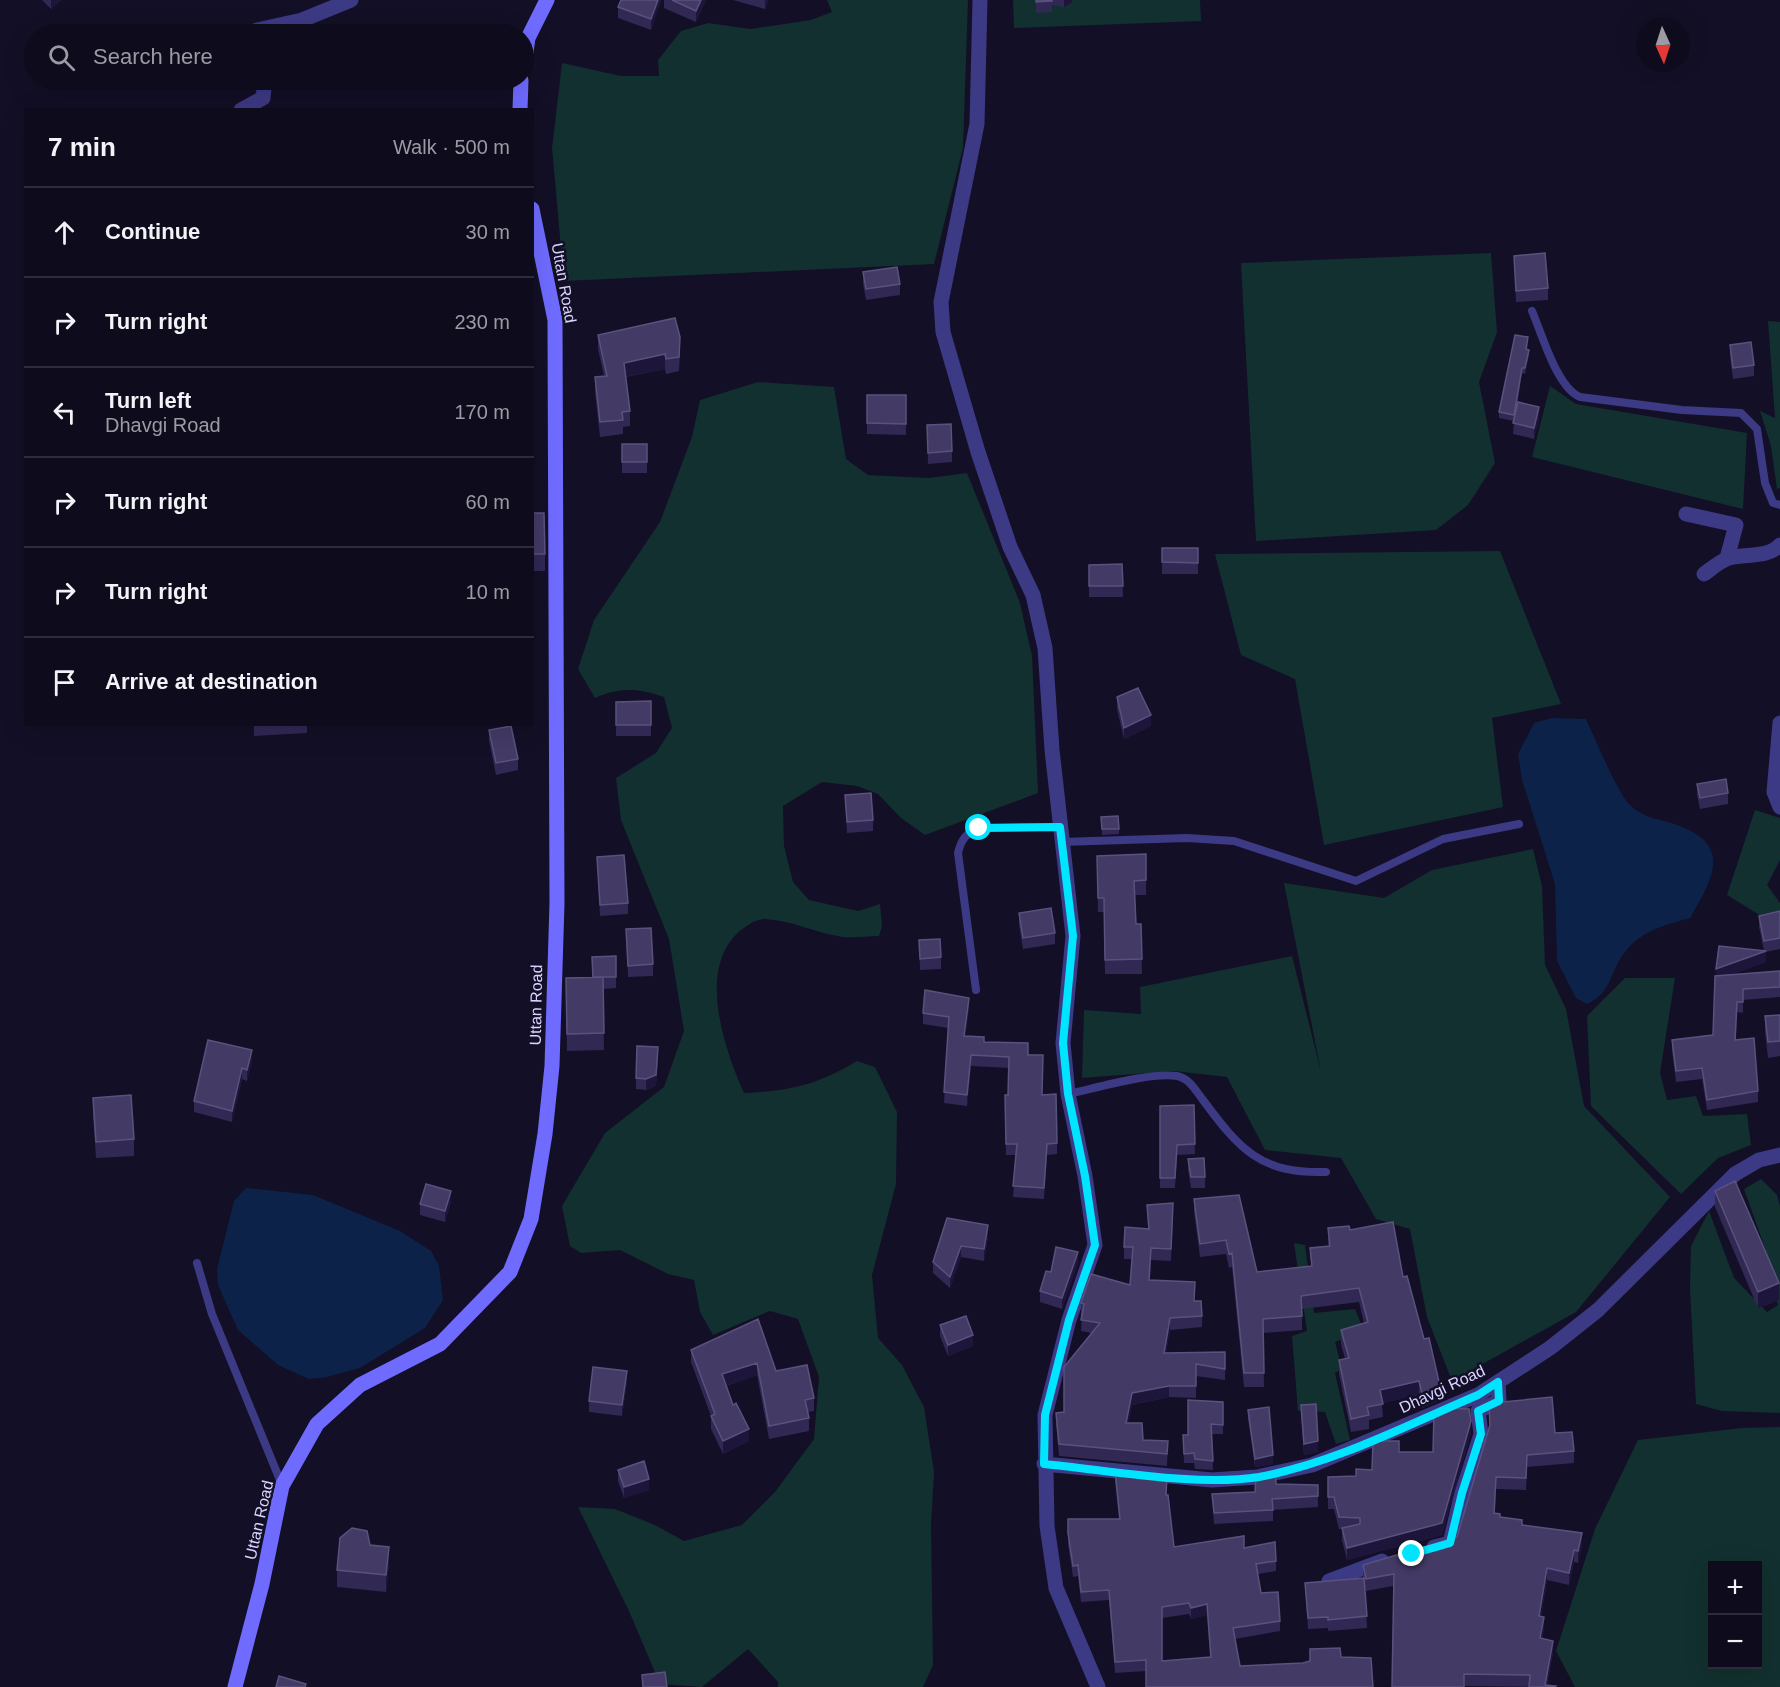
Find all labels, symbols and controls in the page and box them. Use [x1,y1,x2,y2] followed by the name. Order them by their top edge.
[1636,18,1690,72] north arrow
[24,24,534,90] search box
[45,41,78,74] icon: search
[93,44,213,69] text: Search here
[48,132,116,162] text: 7 min
[393,136,510,158] text: Walk · 500 m
[48,216,81,249] icon: ahead
[105,219,200,244] text: Continue
[466,221,510,243] text: 30 m
[549,242,579,324] street label: Uttan Road
[48,306,81,339] icon: right
[105,309,207,334] text: Turn right
[454,311,510,333] text: 230 m
[105,388,191,413] text: Turn left
[48,396,81,429] icon: left
[454,401,510,423] text: 170 m
[105,414,221,436] text: Dhavgi Road
[48,486,81,519] icon: right
[105,489,207,514] text: Turn right
[466,491,510,513] text: 60 m
[48,576,81,609] icon: right
[105,579,207,604] text: Turn right
[466,581,510,603] text: 10 m
[48,666,81,699] icon: arrive
[105,669,318,694] text: Arrive at destination
[965,814,991,840] route start
[527,964,545,1046] street label: Uttan Road
[1396,1362,1488,1416] street label: Dhavgi Road
[242,1479,276,1561] street label: Uttan Road
[1398,1540,1424,1566] route end
[1708,1561,1762,1669] map controls
[1708,1561,1762,1615] button: +
[1708,1615,1762,1669] button: −

